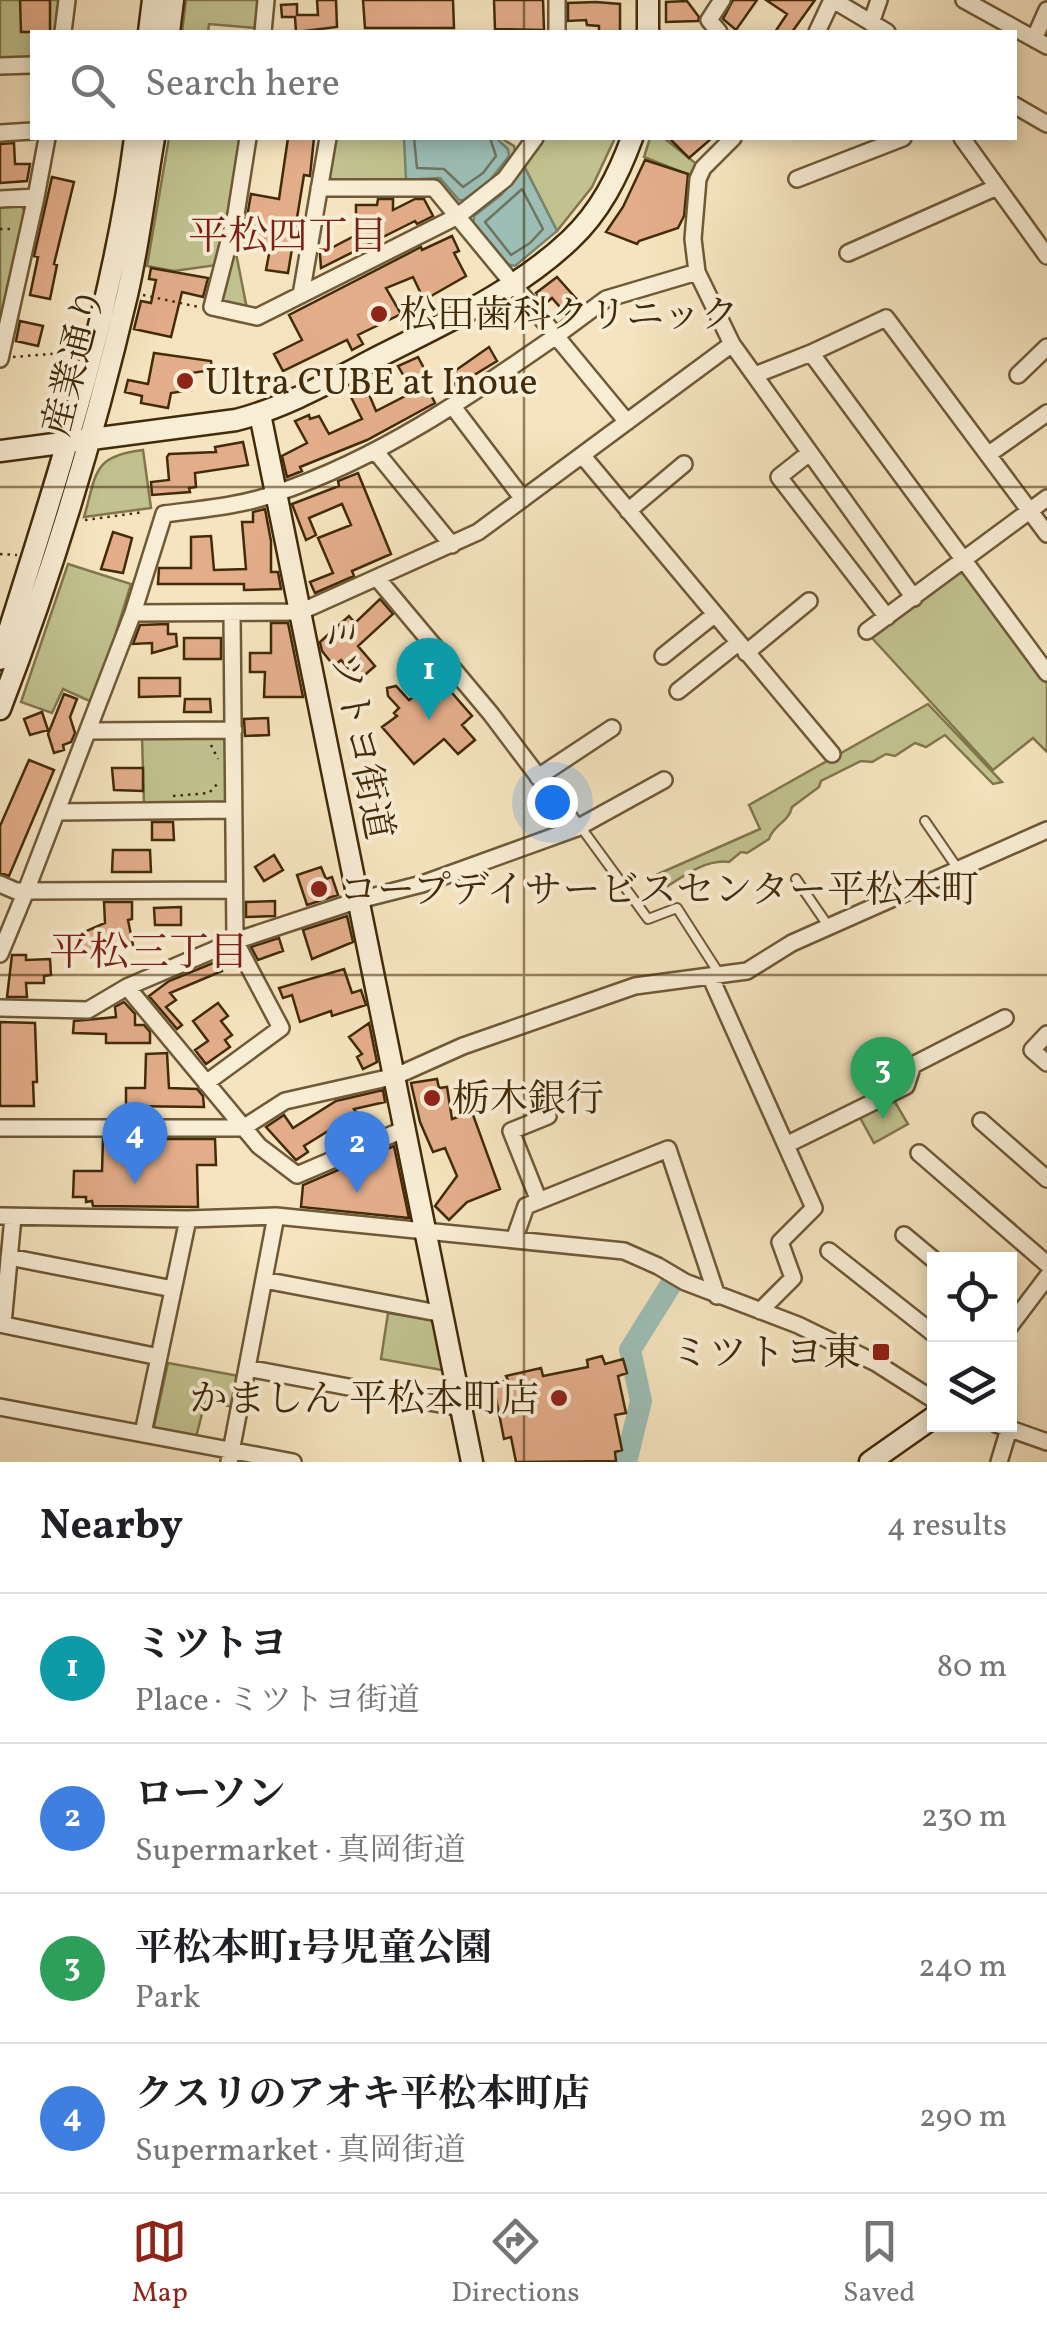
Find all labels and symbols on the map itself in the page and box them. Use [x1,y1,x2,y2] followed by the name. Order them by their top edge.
[188,211,388,267] district label: 平松四丁目
[32,282,120,442] street label: 産業通り
[399,291,739,344] place label: 松田歯科クリニック
[368,303,390,325] marker: 松田歯科クリニック
[205,358,537,411] place label: Ultra CUBE at Inoue
[174,370,196,392] marker: Ultra CUBE at Inoue
[308,611,403,845] street label: ミツトヨ街道
[396,638,462,720] pin: 1
[527,777,578,828] your location
[339,866,979,919] place label: コープデイサービスセンター平松本町
[308,878,330,900] marker: コープデイサービスセンター平松本町
[49,927,249,983] district label: 平松三丁目
[850,1036,916,1119] pin: 3
[452,1075,604,1128] place label: 栃木銀行
[421,1087,443,1109] marker: 栃木銀行
[102,1102,168,1184] pin: 4
[324,1110,390,1193] pin: 2
[671,1329,861,1382] place label: ミツトヨ東
[870,1341,892,1363] marker: ミツトヨ東
[189,1375,539,1428] place label: かましん 平松本町店
[548,1387,570,1409] marker: かましん 平松本町店

